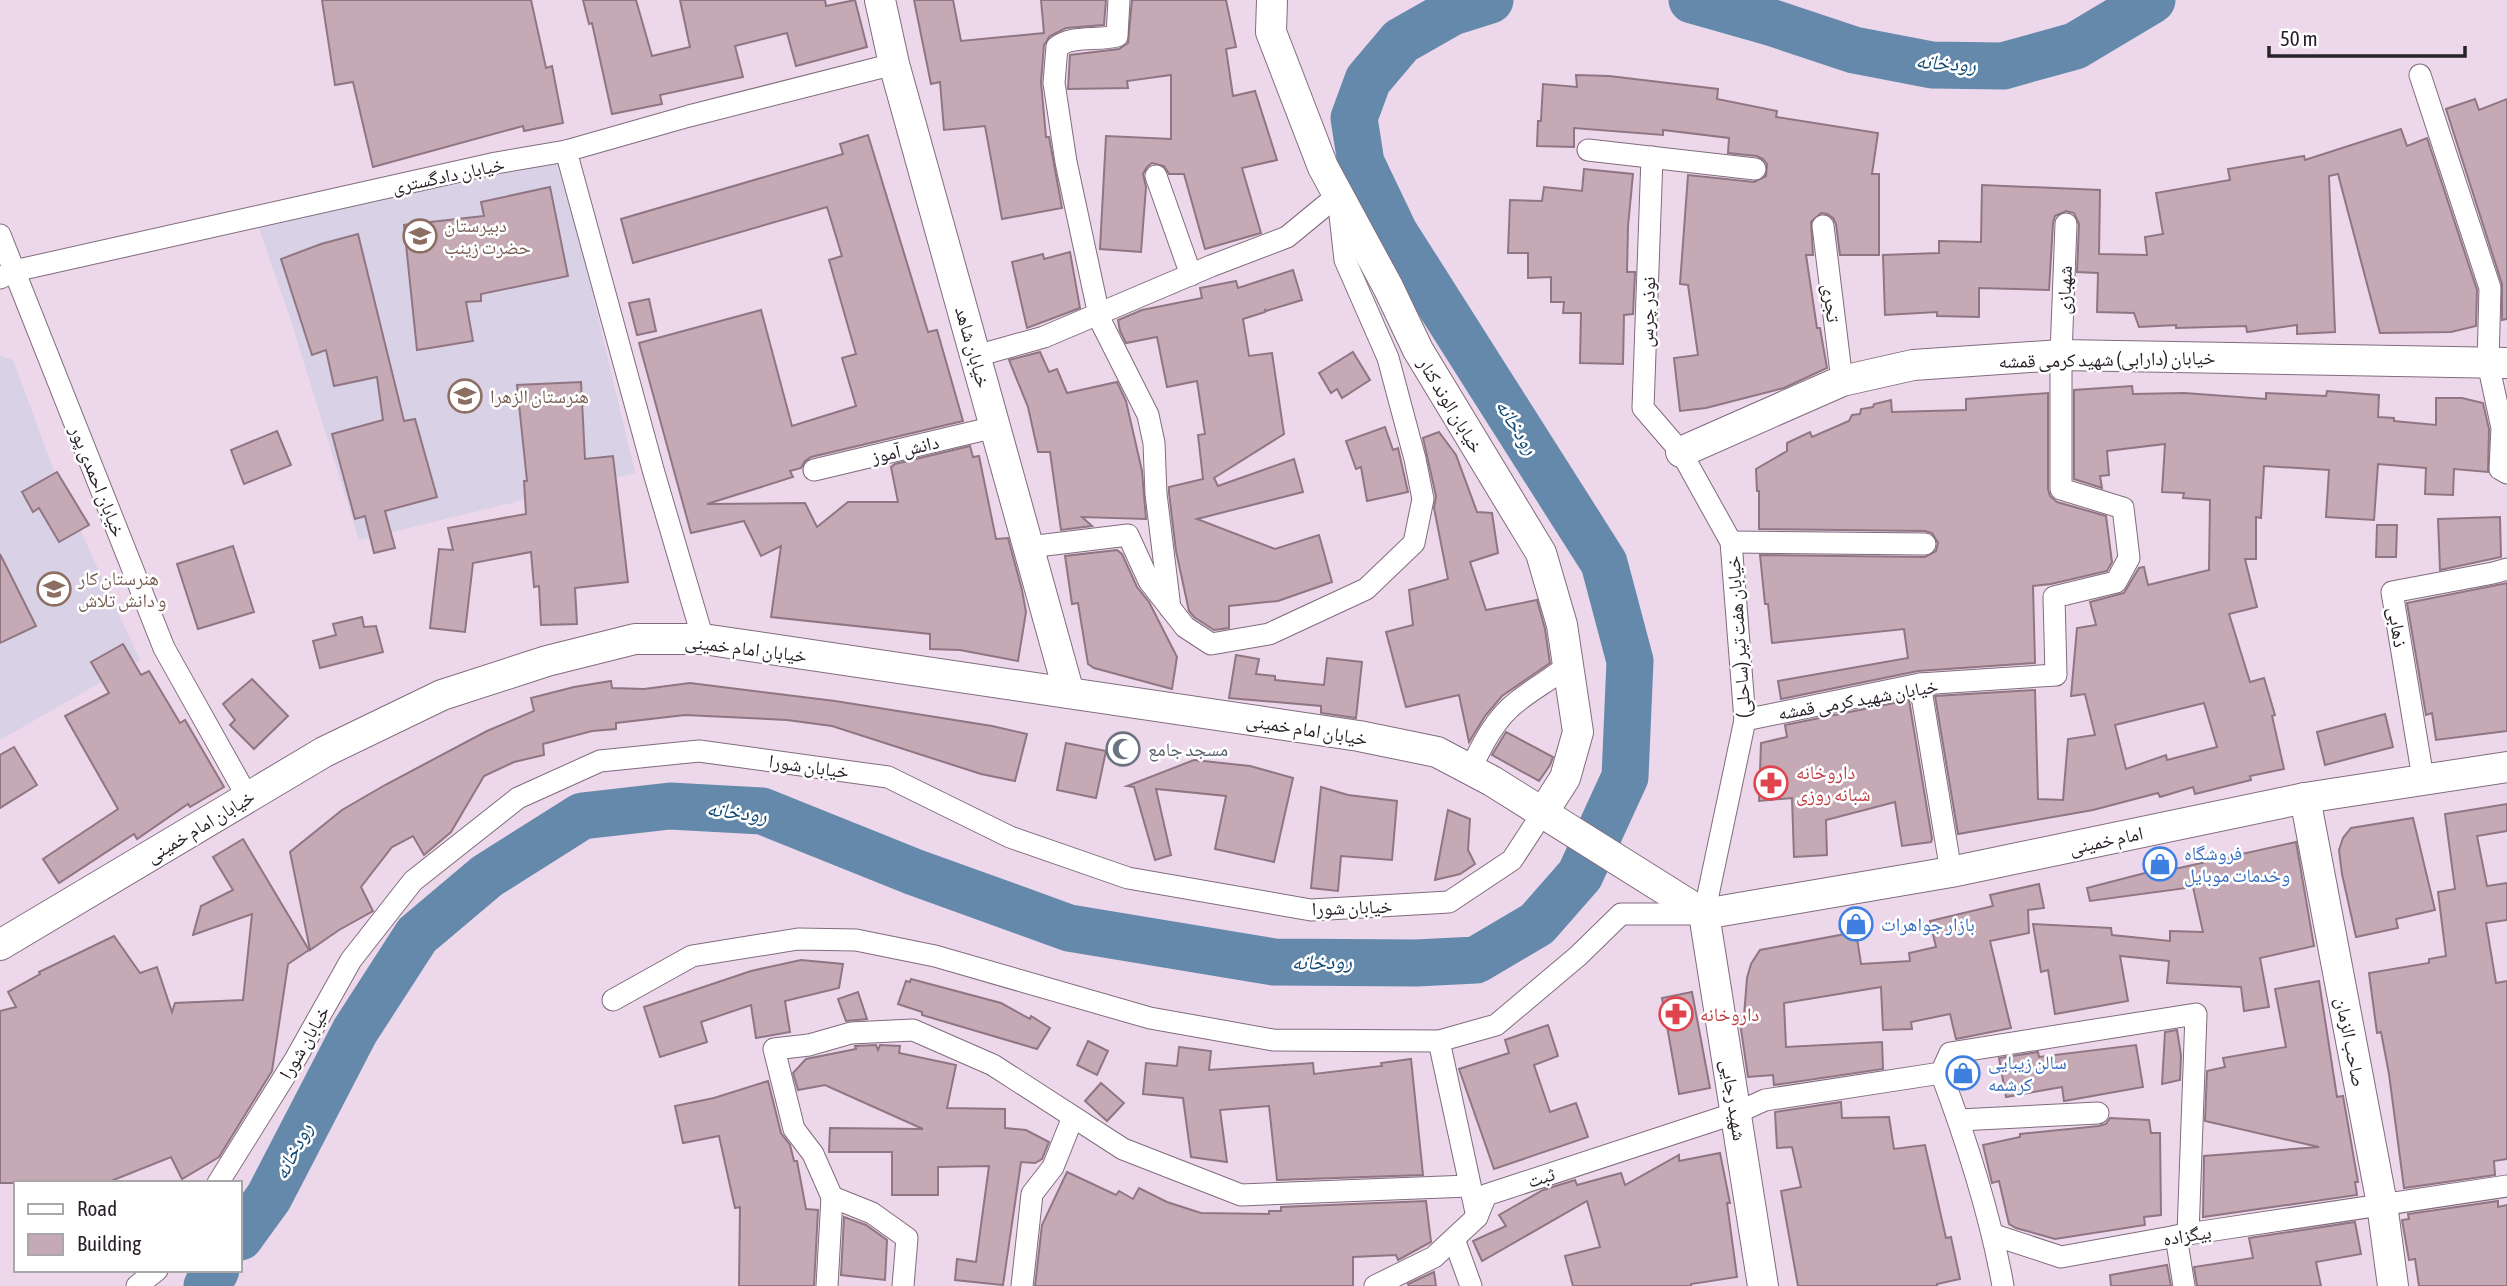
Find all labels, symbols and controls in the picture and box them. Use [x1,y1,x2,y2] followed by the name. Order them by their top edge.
[2269,14,2465,58] scale bar
[2280,26,2318,50] text: 50 m
[1915,48,1977,77] water label: رودخانه
[390,152,506,199] street label: خیابان دادگستری
[444,214,531,259] place label: دبیرستان حضرت زینب
[401,217,439,255] school or university icon: دبیرستان حضرت زینب
[2052,265,2077,315] street label: شهبازی
[1635,276,1660,348] street label: نوذر چرس
[1818,283,1845,324] street label: تجری
[950,304,995,390] street label: خیابان شاهد
[1998,346,2216,373] street label: خیابان (دارابی) شهید کرمی قمشه
[1413,352,1488,457] street label: خیابان الوند کنار
[446,377,484,415] school or university icon: هنرستان الزهرا
[490,385,589,408] place label: هنرستان الزهرا
[1491,394,1544,459] water label: رودخانه
[64,421,130,540] street label: خیابان احمدی پور
[868,430,941,469] street label: دانش آموز
[1721,555,1756,719] street label: خیابان هفت تیر (ساحلی)
[77,567,166,612] place label: هنرستان کار و دانش تلاش
[35,570,73,608] school or university icon: هنرستان کار و دانش تلاش
[2383,605,2412,649] street label: ذهابی
[683,630,808,669] street label: خیابان امام خمینی
[1776,674,1940,725] street label: خیابان شهید کرمی قمشه
[1244,709,1369,752] street label: خیابان امام خمینی
[1104,730,1142,768] mosque icon: مسجد جامع
[1148,738,1228,762] place label: مسجد جامع
[767,749,851,784] street label: خیابان شورا
[1796,761,1871,806] place label: داروخانه شبانه روزی
[1752,764,1790,802] pharmacy icon: داروخانه شبانه روزی
[142,785,260,870] street label: خیابان امام خمینی
[705,795,769,828] water label: رودخانه
[2067,821,2146,862] street label: امام خمینی
[2184,842,2290,887] place label: فروشگاه وخدمات موبایل
[2141,845,2179,883] shop icon: فروشگاه وخدمات موبایل
[1311,895,1393,920] street label: خیابان شورا
[1837,905,1875,943] shop icon: بازار جواهرات
[1881,913,1975,936] place label: بازار جواهرات
[1291,948,1352,975] water label: رودخانه
[1657,995,1695,1033] pharmacy icon: داروخانه
[2331,995,2370,1089] street label: صاحب الزمان
[274,1002,335,1083] street label: خیابان شورا
[1700,1003,1759,1026] place label: داروخانه
[1988,1051,2067,1096] place label: سالن زیبایی کرشمه
[1944,1054,1982,1092] shop icon: سالن زیبایی کرشمه
[1716,1058,1751,1142] street label: شهید رجایی
[268,1118,317,1183] water label: رودخانه
[1524,1162,1558,1192] street label: ثبت
[14,1181,242,1272] legend
[77,1196,117,1220] text: Road
[2161,1220,2213,1251] street label: بیگزاده
[77,1231,141,1255] text: Building

